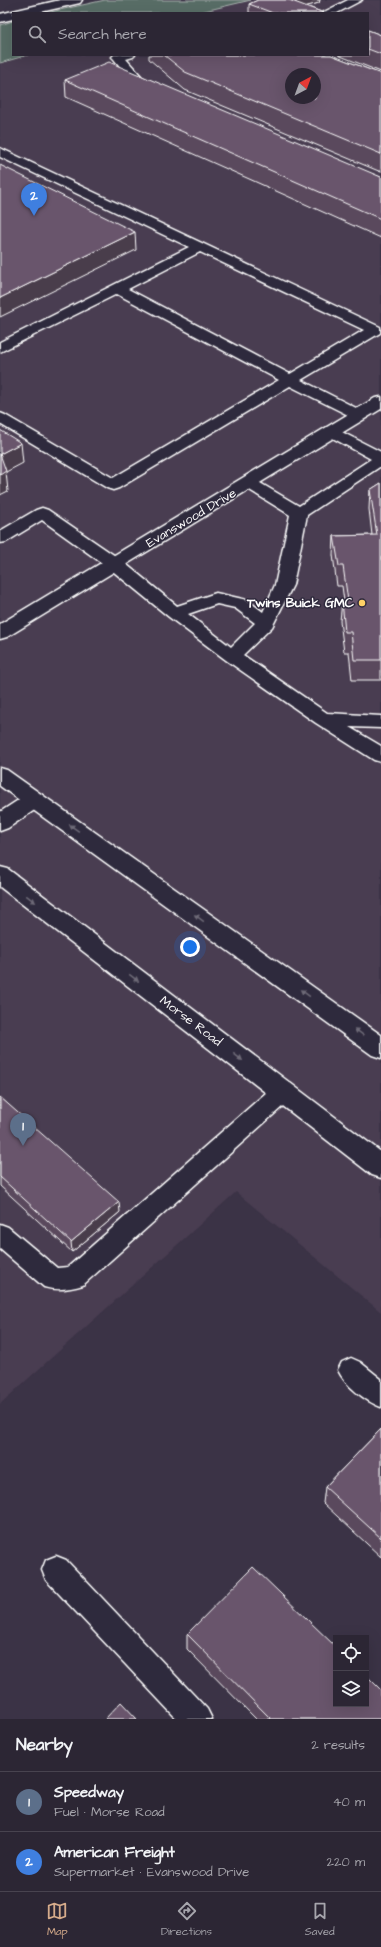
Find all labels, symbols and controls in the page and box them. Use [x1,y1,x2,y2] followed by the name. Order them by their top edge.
[12,12,369,56] search box
[26,23,48,45] icon: search
[58,24,147,45] text: Search here
[285,68,321,104] north arrow
[21,183,47,216] pin: 2
[142,484,240,552] street label: Evanswood Drive
[246,594,355,612] place label: Twins Buick GMC
[357,598,367,608] marker: Twins Buick GMC
[69,824,80,832] one-way arrow
[26,895,36,903] one-way arrow
[194,914,205,922] one-way arrow
[180,937,200,957] your location
[129,974,140,982] one-way arrow
[300,989,310,997] one-way arrow
[156,992,226,1051] street label: Morse Road
[354,1028,364,1036] one-way arrow
[232,1052,243,1061] one-way arrow
[10,1113,36,1146] pin: 1
[333,1635,369,1707] map controls
[333,1635,369,1671] button: locate
[333,1671,369,1707] button: layers
[16,1733,73,1757] text: Nearby
[311,1736,365,1754] text: 2 results
[54,1782,124,1803] text: Speedway
[28,1793,30,1811] text: 1
[333,1793,365,1811] text: 40 m
[54,1803,165,1821] text: Fuel · Morse Road
[54,1842,175,1863] text: American Freight
[25,1853,33,1871] text: 2
[327,1853,365,1871] text: 220 m
[54,1863,249,1881] text: Supermarket · Evanswood Drive
[46,1900,68,1939] tab: Map
[161,1900,212,1939] tab: Directions
[305,1900,335,1939] tab: Saved

